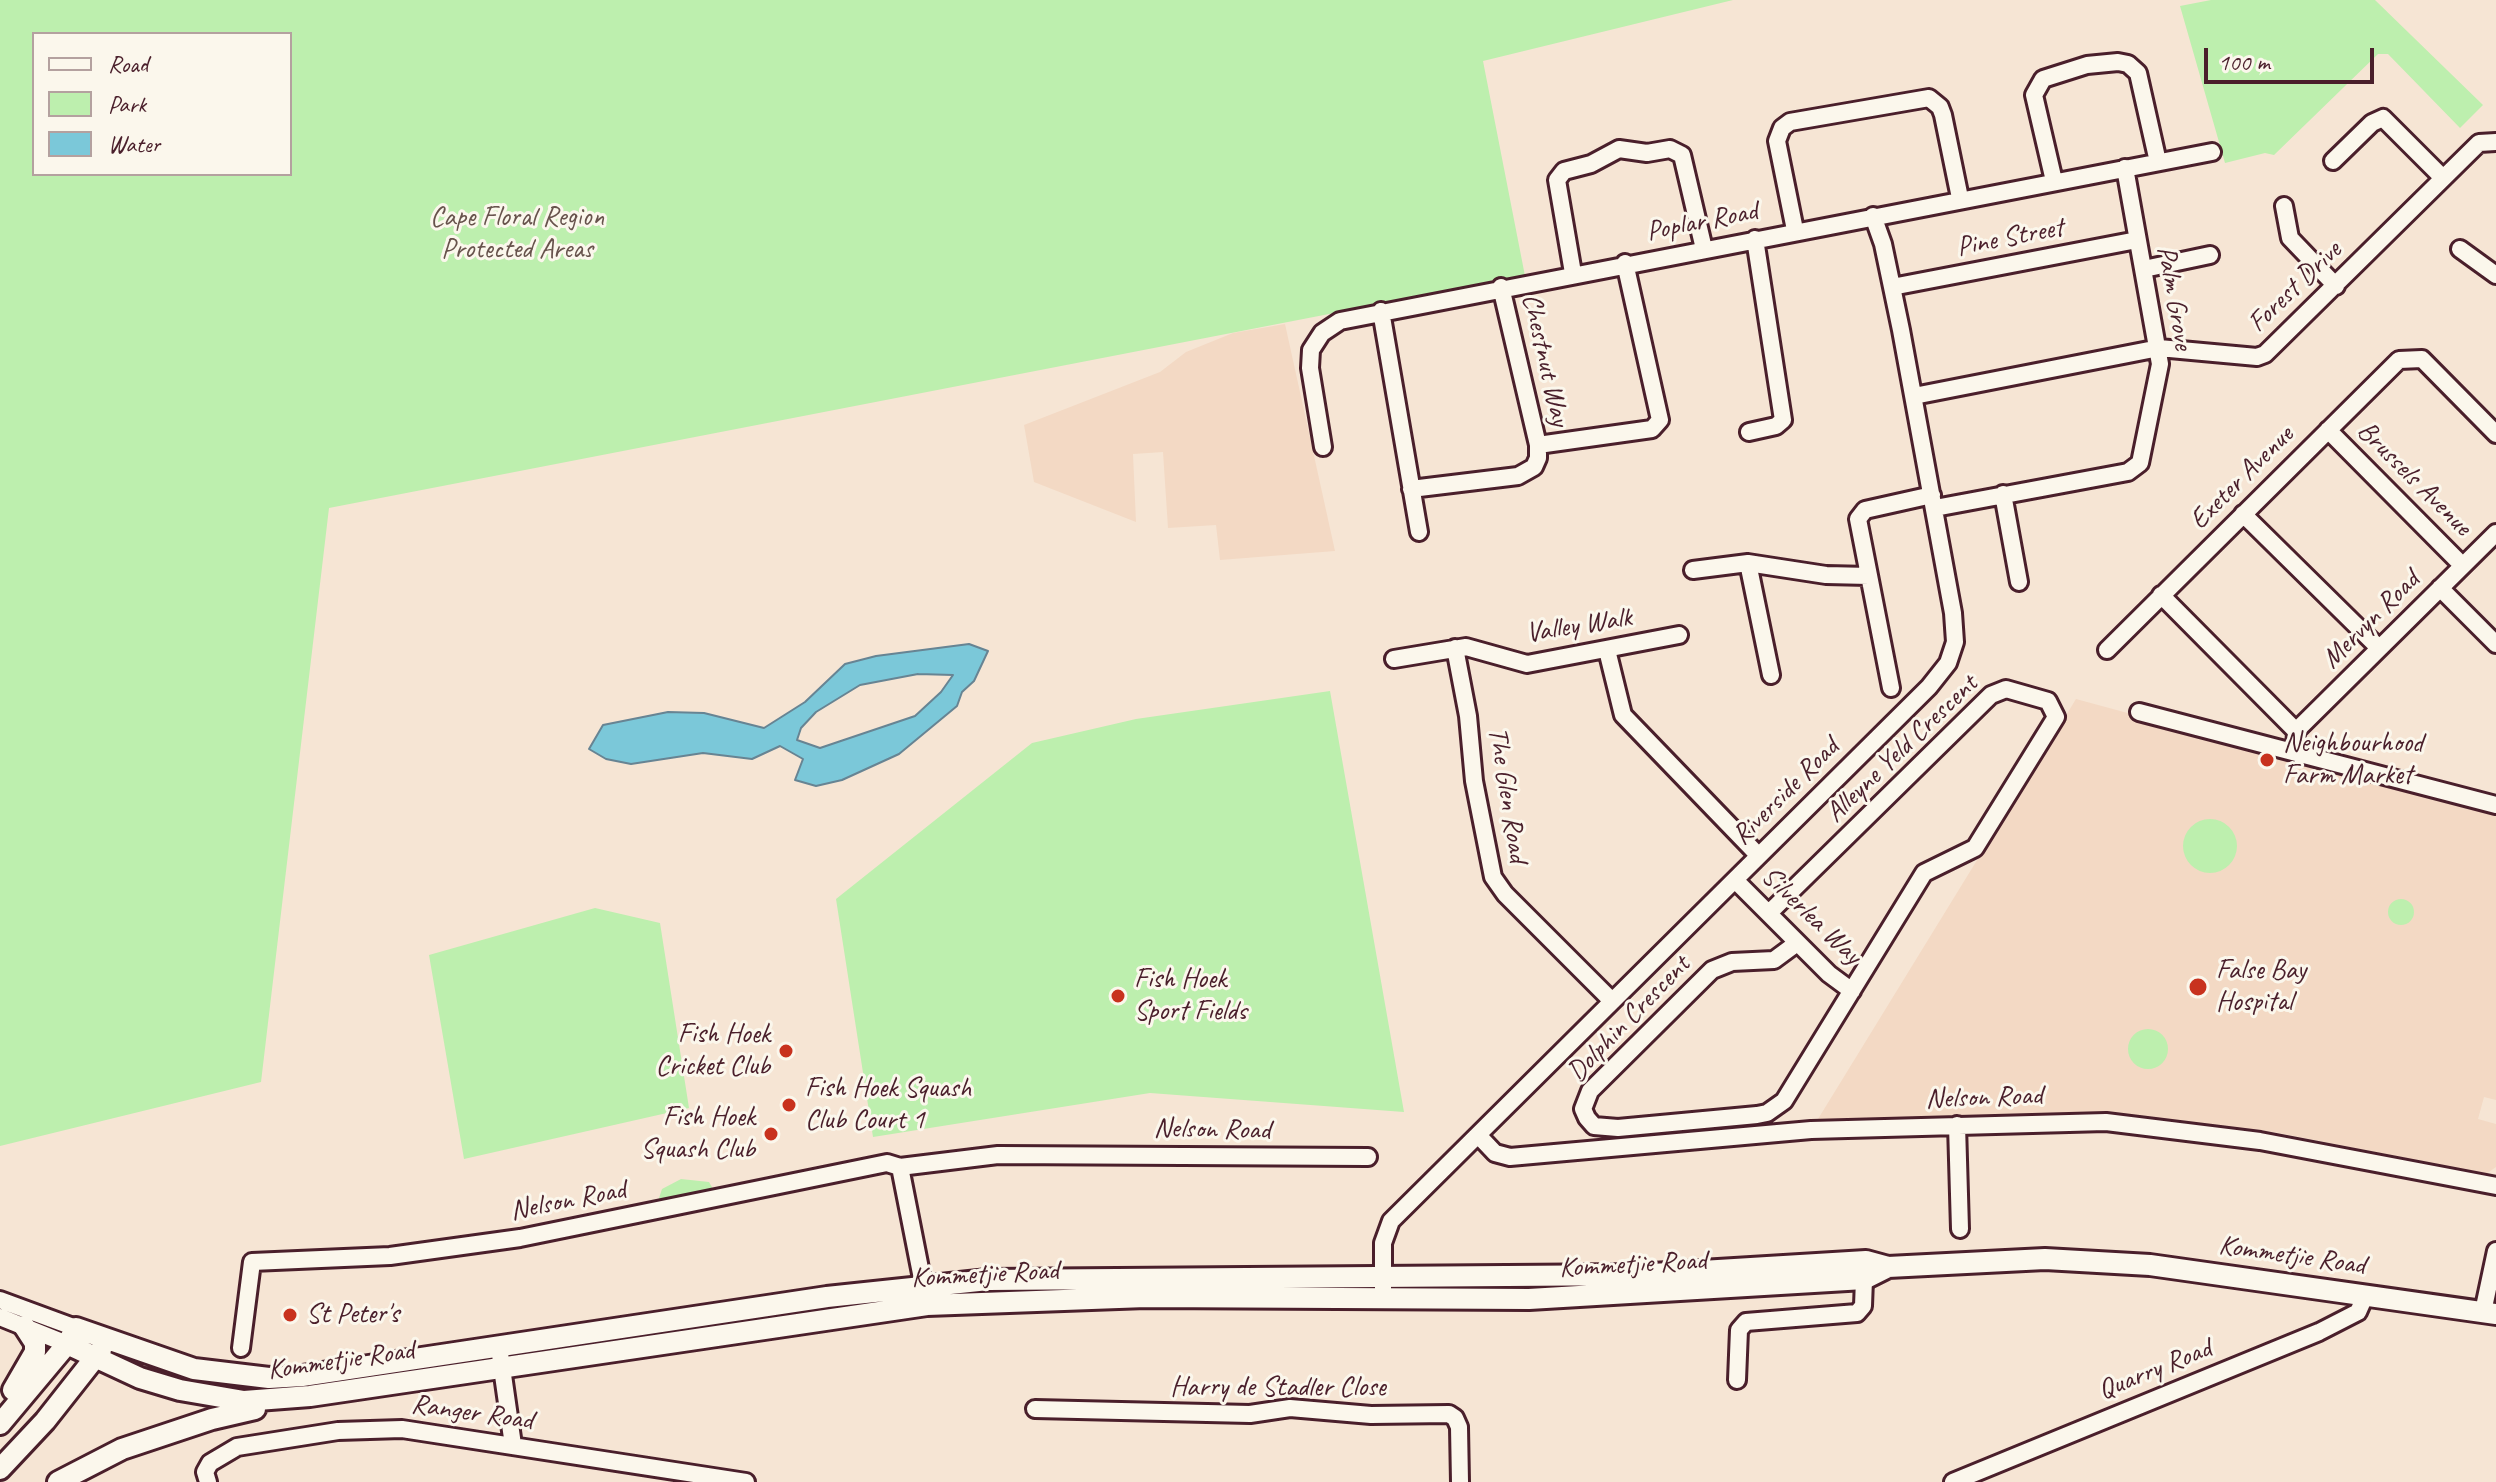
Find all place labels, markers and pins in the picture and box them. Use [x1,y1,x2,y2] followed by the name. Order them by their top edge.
[2283,727,2423,793] place label: Neighbourhood Farm Market
[2258,751,2276,769] marker: Neighbourhood Farm Market
[2216,954,2306,1020] place label: False Bay Hospital
[1134,963,1247,1029] place label: Fish Hoek Sport Fields
[2187,976,2209,998] marker: False Bay Hospital
[1109,987,1127,1005] marker: Fish Hoek Sport Fields
[656,1018,770,1084] place label: Fish Hoek Cricket Club
[777,1042,795,1060] marker: Fish Hoek Cricket Club
[805,1072,971,1138] place label: Fish Hoek Squash Club Court 1
[780,1096,798,1114] marker: Fish Hoek Squash Club Court 1
[640,1101,755,1167] place label: Fish Hoek Squash Club
[762,1125,780,1143] marker: Fish Hoek Squash Club
[306,1298,399,1332] place label: St Peter's
[281,1306,299,1324] marker: St Peter's

